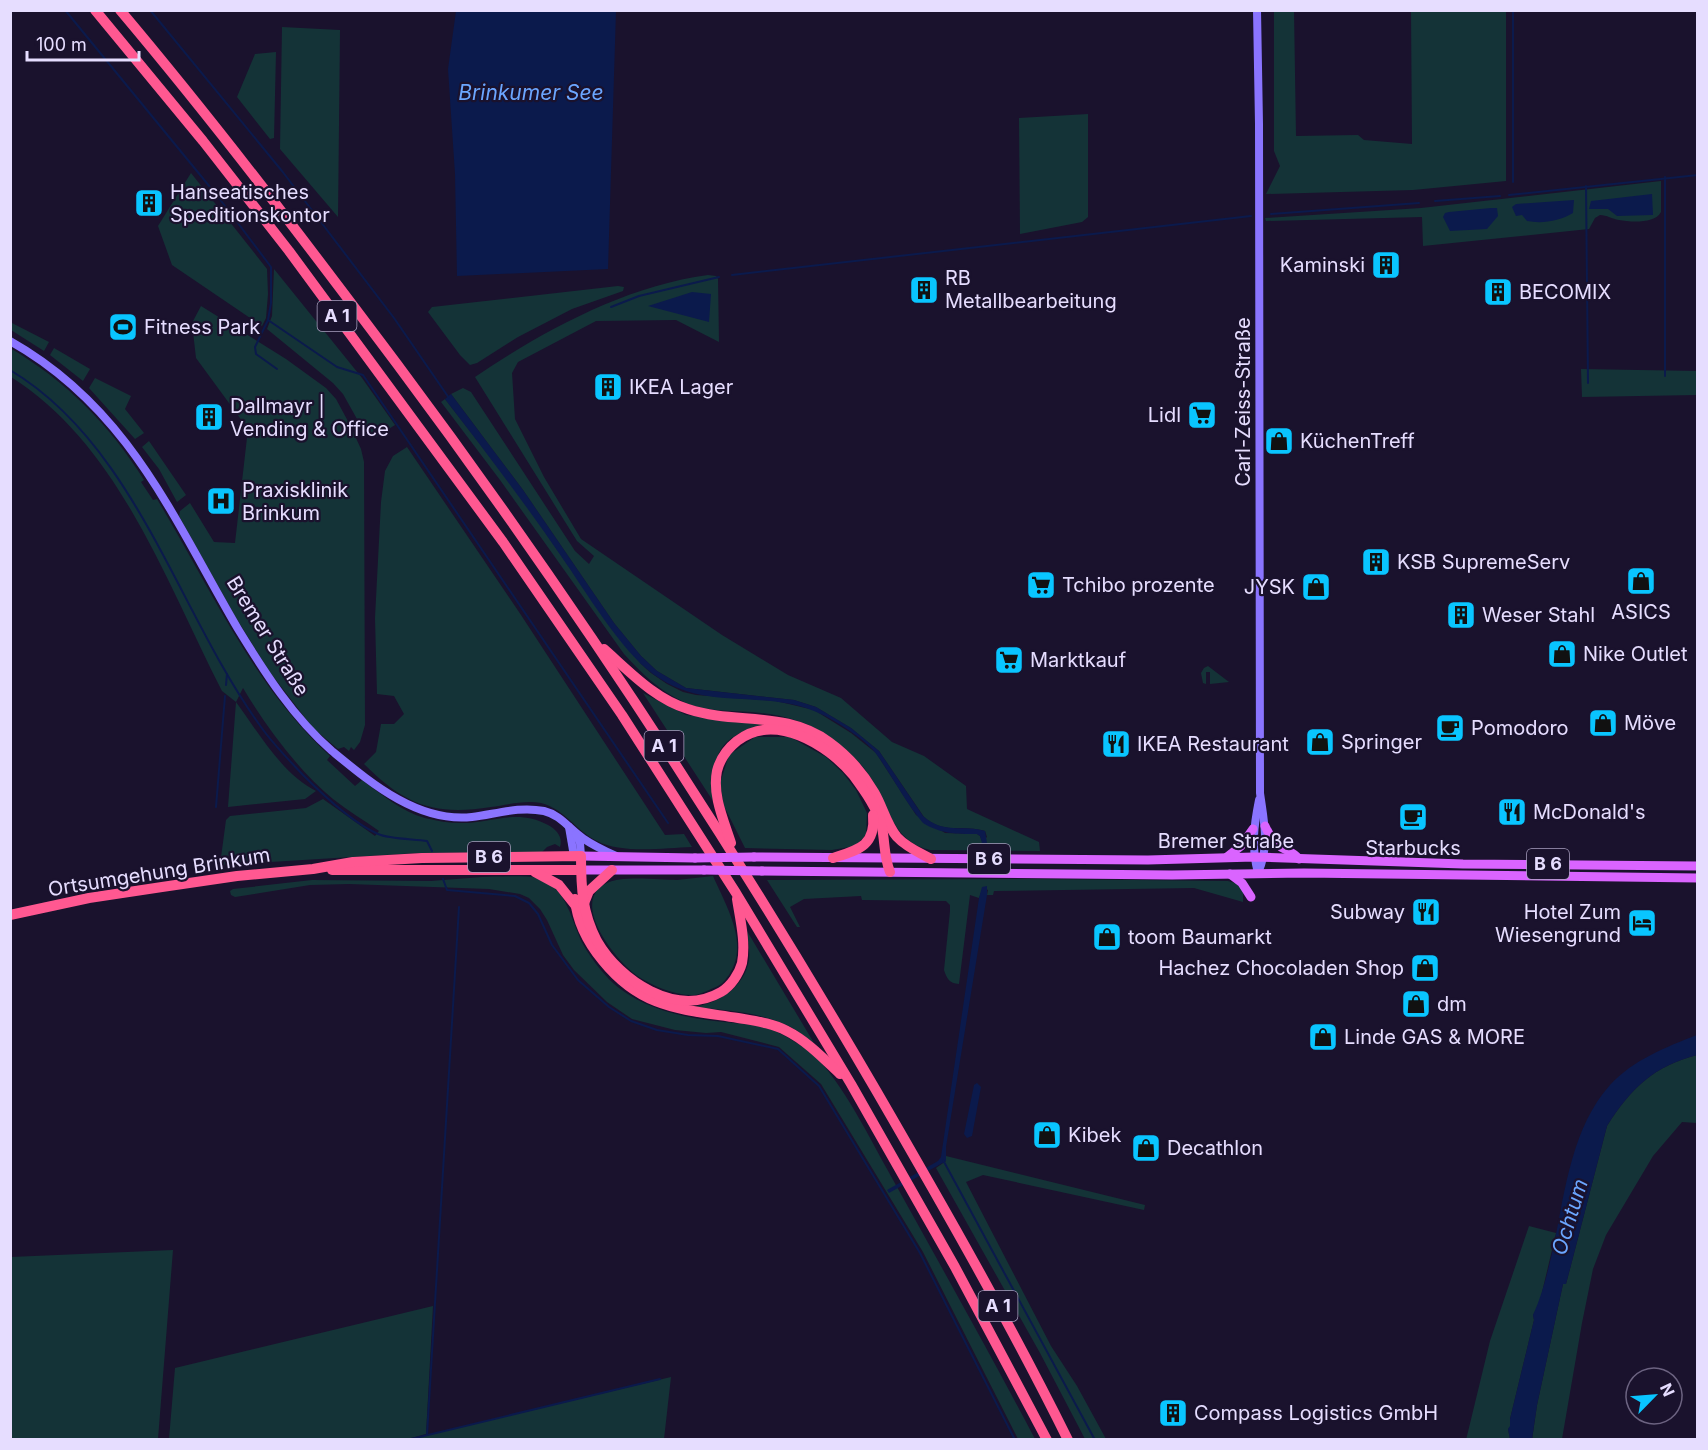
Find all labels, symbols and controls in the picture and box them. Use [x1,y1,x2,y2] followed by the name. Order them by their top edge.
[27,24,140,62] scale bar
[36,34,87,55] text: 100 m
[458,80,604,105] water label: Brinkumer See
[170,180,330,227] place label: Hanseatisches Speditionskontor
[133,187,165,219] building icon: Hanseatisches Speditionskontor
[1370,249,1402,281] building icon: Kaminski
[1280,253,1365,277] place label: Kaminski
[945,266,1117,313] place label: RB Metallbearbeitung
[908,274,940,306] building icon: RB Metallbearbeitung
[1482,276,1514,308] building icon: BECOMIX
[1519,280,1611,304] place label: BECOMIX
[318,301,356,331] road number: A 1
[107,311,139,343] sports icon: Fitness Park
[144,315,260,339] place label: Fitness Park
[1231,317,1255,487] street label: Carl-Zeiss-Straße
[592,371,624,403] building icon: IKEA Lager
[629,375,734,399] place label: IKEA Lager
[230,394,389,441] place label: Dallmayr | Vending & Office
[1186,399,1218,431] supermarket icon: Lidl
[193,401,225,433] building icon: Dallmayr | Vending & Office
[1148,403,1181,427] place label: Lidl
[1263,425,1295,457] shop icon: KüchenTreff
[1300,429,1415,453] place label: KüchenTreff
[242,478,348,525] place label: Praxisklinik Brinkum
[205,485,237,517] hospital icon: Praxisklinik Brinkum
[1360,546,1392,578] building icon: KSB SupremeServ
[1397,550,1570,574] place label: KSB SupremeServ
[1625,565,1657,597] shop icon: ASICS
[1025,569,1057,601] supermarket icon: Tchibo prozente
[1300,571,1332,603] shop icon: JYSK
[222,572,314,700] street label: Bremer Straße
[1062,573,1215,597] place label: Tchibo prozente
[1244,575,1295,599] place label: JYSK
[1445,599,1477,631] building icon: Weser Stahl
[1611,600,1671,624] place label: ASICS
[1482,603,1595,627] place label: Weser Stahl
[1546,638,1578,670] shop icon: Nike Outlet
[1583,642,1688,666] place label: Nike Outlet
[993,644,1025,676] supermarket icon: Marktkauf
[1030,648,1127,672] place label: Marktkauf
[1587,707,1619,739] shop icon: Möve
[1624,711,1676,735] place label: Möve
[1434,712,1466,744] cafe icon: Pomodoro
[1471,716,1569,740] place label: Pomodoro
[1304,726,1336,758] shop icon: Springer
[1100,728,1132,760] restaurant icon: IKEA Restaurant
[1341,730,1423,754] place label: Springer
[644,731,684,761] road number: A 1
[1137,732,1289,756] place label: IKEA Restaurant
[1496,796,1528,828] restaurant icon: McDonald's
[1533,800,1646,824] place label: McDonald's
[1397,801,1429,833] cafe icon: Starbucks
[1158,829,1294,853] street label: Bremer Straße
[1365,836,1461,860] place label: Starbucks
[468,842,510,872] road number: B 6
[46,843,272,901] street label: Ortsumgehung Brinkum
[968,844,1010,874] road number: B 6
[1527,849,1569,879] road number: B 6
[1410,896,1442,928] restaurant icon: Subway
[1330,900,1405,924] place label: Subway
[1495,900,1621,947] place label: Hotel Zum Wiesengrund
[1626,907,1658,939] hotel icon: Hotel Zum Wiesengrund
[1091,921,1123,953] shop icon: toom Baumarkt
[1128,925,1272,949] place label: toom Baumarkt
[1409,952,1441,984] shop icon: Hachez Chocoladen Shop
[1158,956,1404,980] place label: Hachez Chocoladen Shop
[1400,988,1432,1020] shop icon: dm
[1437,992,1467,1016] place label: dm
[1307,1021,1339,1053] shop icon: Linde GAS & MORE
[1344,1025,1525,1049] place label: Linde GAS & MORE
[1031,1119,1063,1151] shop icon: Kibek
[1068,1123,1122,1147] place label: Kibek
[1130,1132,1162,1164] shop icon: Decathlon
[1167,1136,1263,1160] place label: Decathlon
[1546,1176,1593,1258] water label: Ochtum
[978,1291,1018,1321] road number: A 1
[1624,1366,1684,1426] north arrow
[1656,1380,1679,1399] text: N
[1157,1397,1189,1429] building icon: Compass Logistics GmbH
[1194,1401,1438,1425] place label: Compass Logistics GmbH

